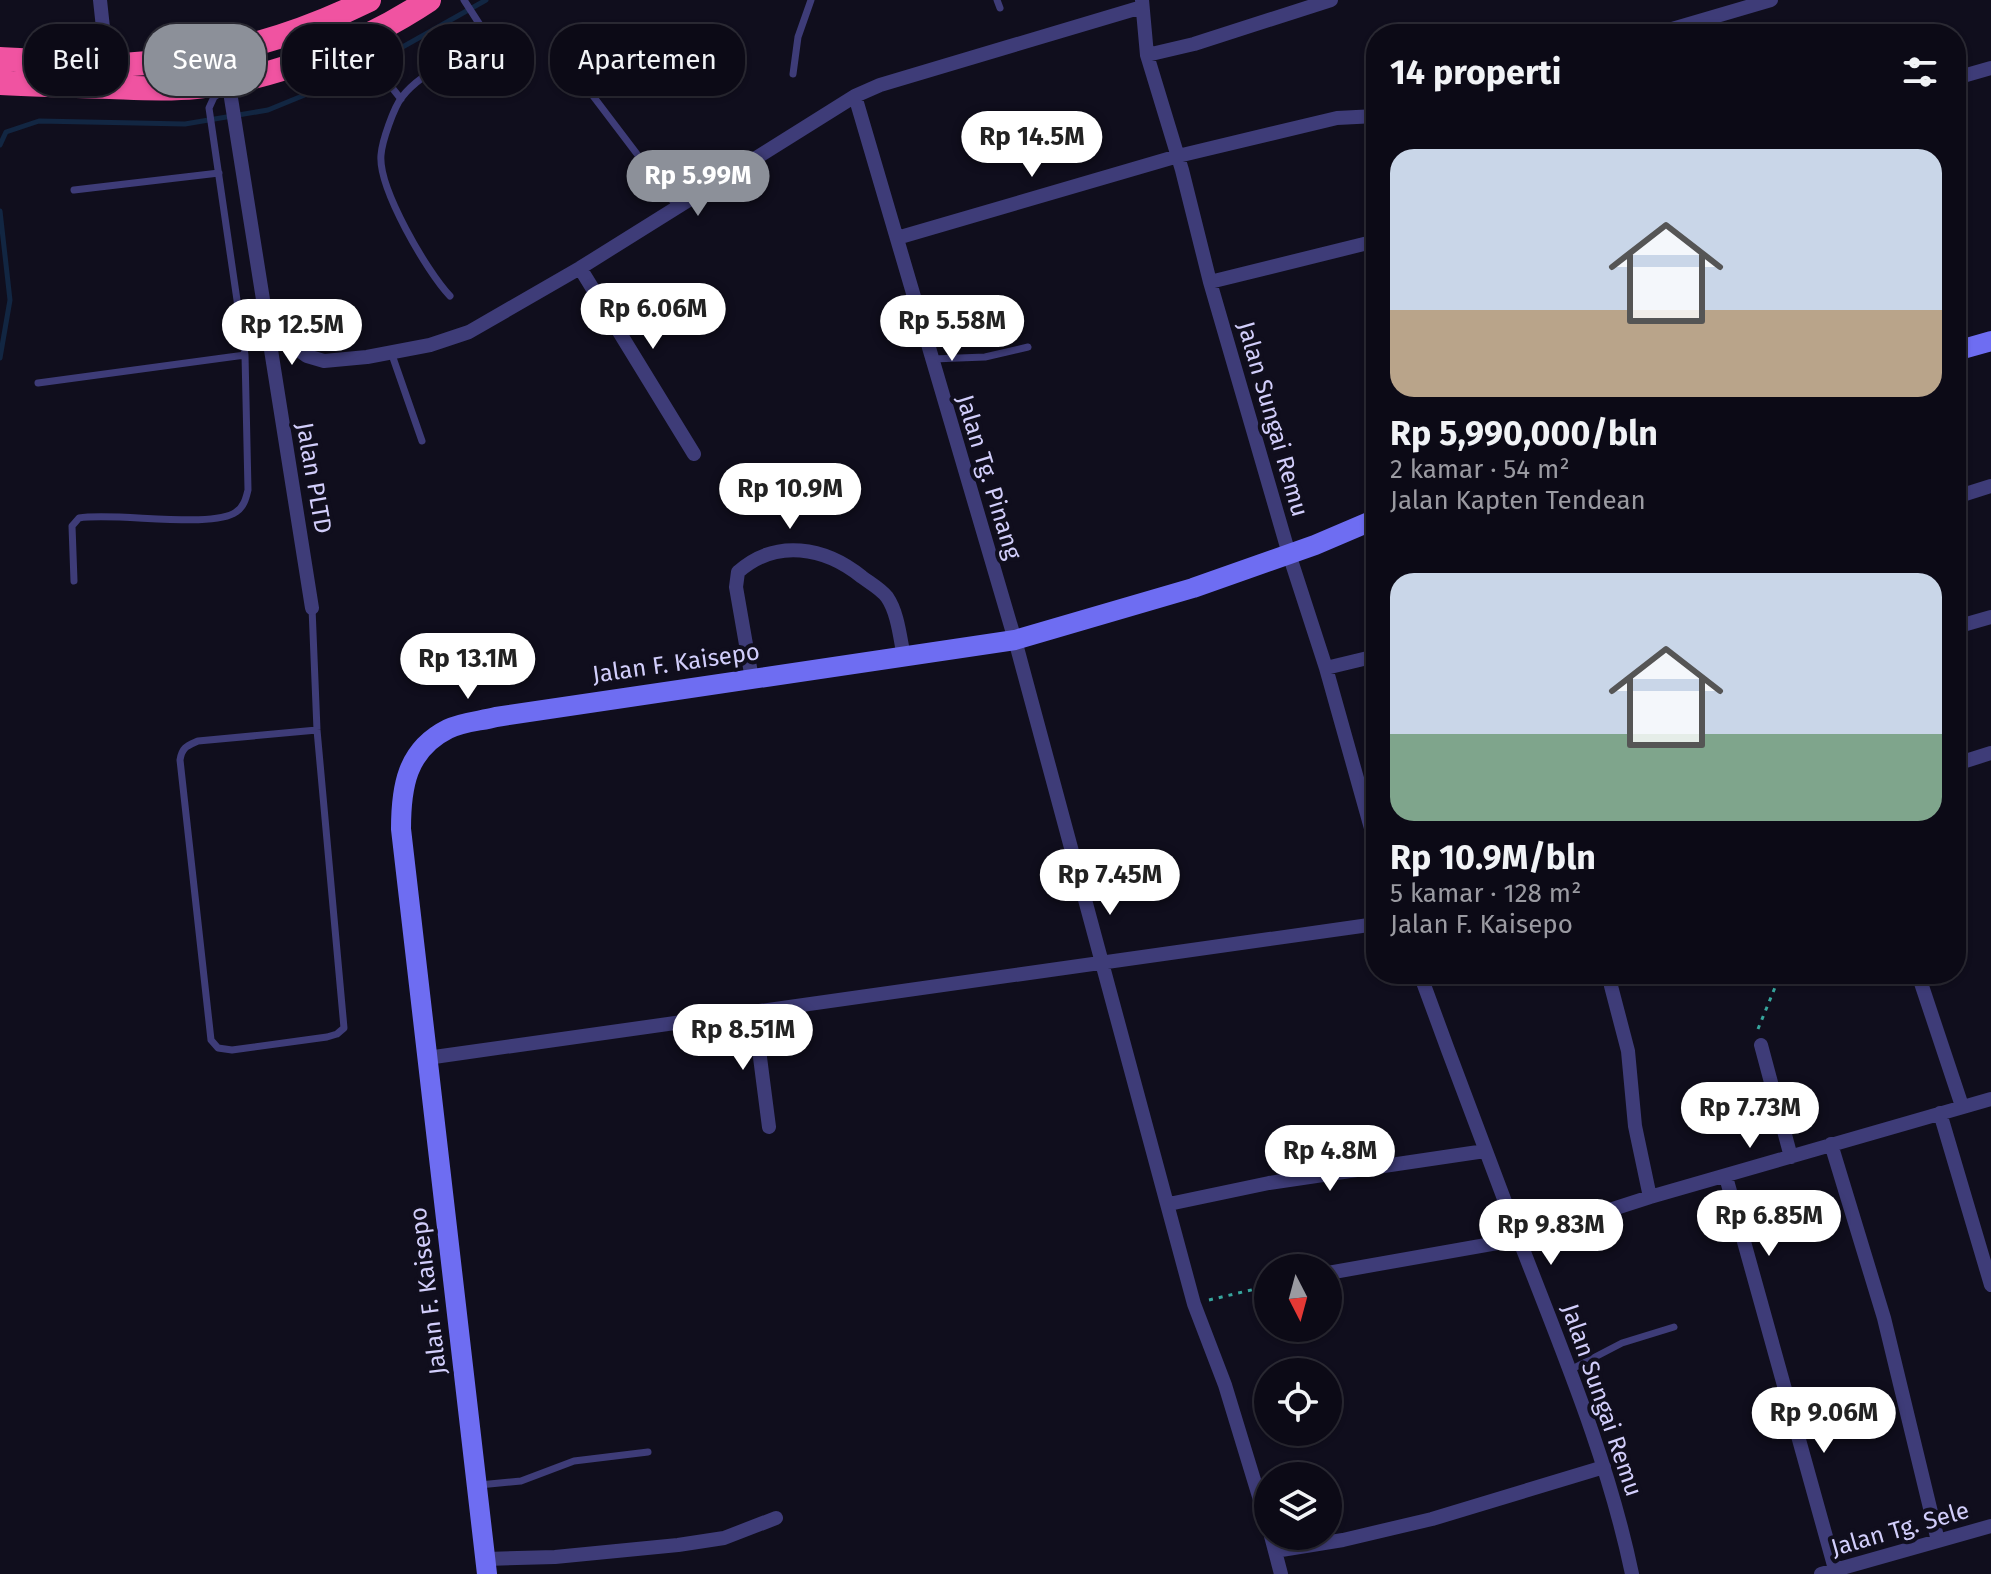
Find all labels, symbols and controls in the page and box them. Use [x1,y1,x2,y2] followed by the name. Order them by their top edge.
[24,24,128,96] chip: Beli
[144,24,266,96] chip: Sewa
[282,24,403,96] chip: Filter
[419,24,534,96] chip: Baru
[550,24,745,96] chip: Apartemen
[1898,50,1942,94] icon: filters
[1390,52,1561,93] text: 14 properti
[949,111,1115,179] pin: Rp 14.5M
[979,121,1085,152] text: Rp 14.5M
[615,150,781,218] pin: Rp 5.99M
[645,160,751,191] text: Rp 5.99M
[1594,201,1738,345] icon: home
[570,283,736,351] pin: Rp 6.06M
[599,293,707,324] text: Rp 6.06M
[869,295,1035,363] pin: Rp 5.58M
[209,299,375,367] pin: Rp 12.5M
[898,305,1006,336] text: Rp 5.58M
[240,309,344,340] text: Rp 12.5M
[1232,318,1314,520] street label: Jalan Sungai Remu
[951,391,1027,563] street label: Jalan Tg. Pinang
[1390,413,1658,454] text: Rp 5,990,000/bln
[290,420,338,536] street label: Jalan PLTD
[1390,454,1570,485] text: 2 kamar · 54 m²
[707,463,873,531] pin: Rp 10.9M
[737,473,843,504] text: Rp 10.9M
[1390,485,1646,516] text: Jalan Kapten Tendean
[1594,625,1738,769] icon: home
[385,633,551,701] pin: Rp 13.1M
[590,637,762,689] street label: Jalan F. Kaisepo
[418,643,518,674] text: Rp 13.1M
[1390,837,1596,878] text: Rp 10.9M/bln
[1027,849,1193,917] pin: Rp 7.45M
[1058,859,1162,890] text: Rp 7.45M
[1390,878,1581,909] text: 5 kamar · 128 m²
[1390,909,1573,940] text: Jalan F. Kaisepo
[660,1004,826,1072] pin: Rp 8.51M
[691,1014,795,1045] text: Rp 8.51M
[1667,1082,1833,1150] pin: Rp 7.73M
[1699,1092,1801,1123] text: Rp 7.73M
[1256,1125,1404,1193] pin: Rp 4.8M
[1283,1135,1377,1166] text: Rp 4.8M
[1686,1190,1852,1258] pin: Rp 6.85M
[1468,1199,1634,1267] pin: Rp 9.83M
[1715,1200,1823,1231] text: Rp 6.85M
[404,1205,452,1377] street label: Jalan F. Kaisepo
[1497,1209,1605,1240] text: Rp 9.83M
[1254,1254,1342,1342] north arrow
[1254,1254,1342,1550] map controls
[1556,1300,1648,1500] street label: Jalan Sungai Remu
[1254,1358,1342,1446] button: locate
[1741,1387,1907,1455] pin: Rp 9.06M
[1770,1397,1878,1428] text: Rp 9.06M
[1254,1462,1342,1550] button: layers
[1828,1496,1972,1562] street label: Jalan Tg. Sele

